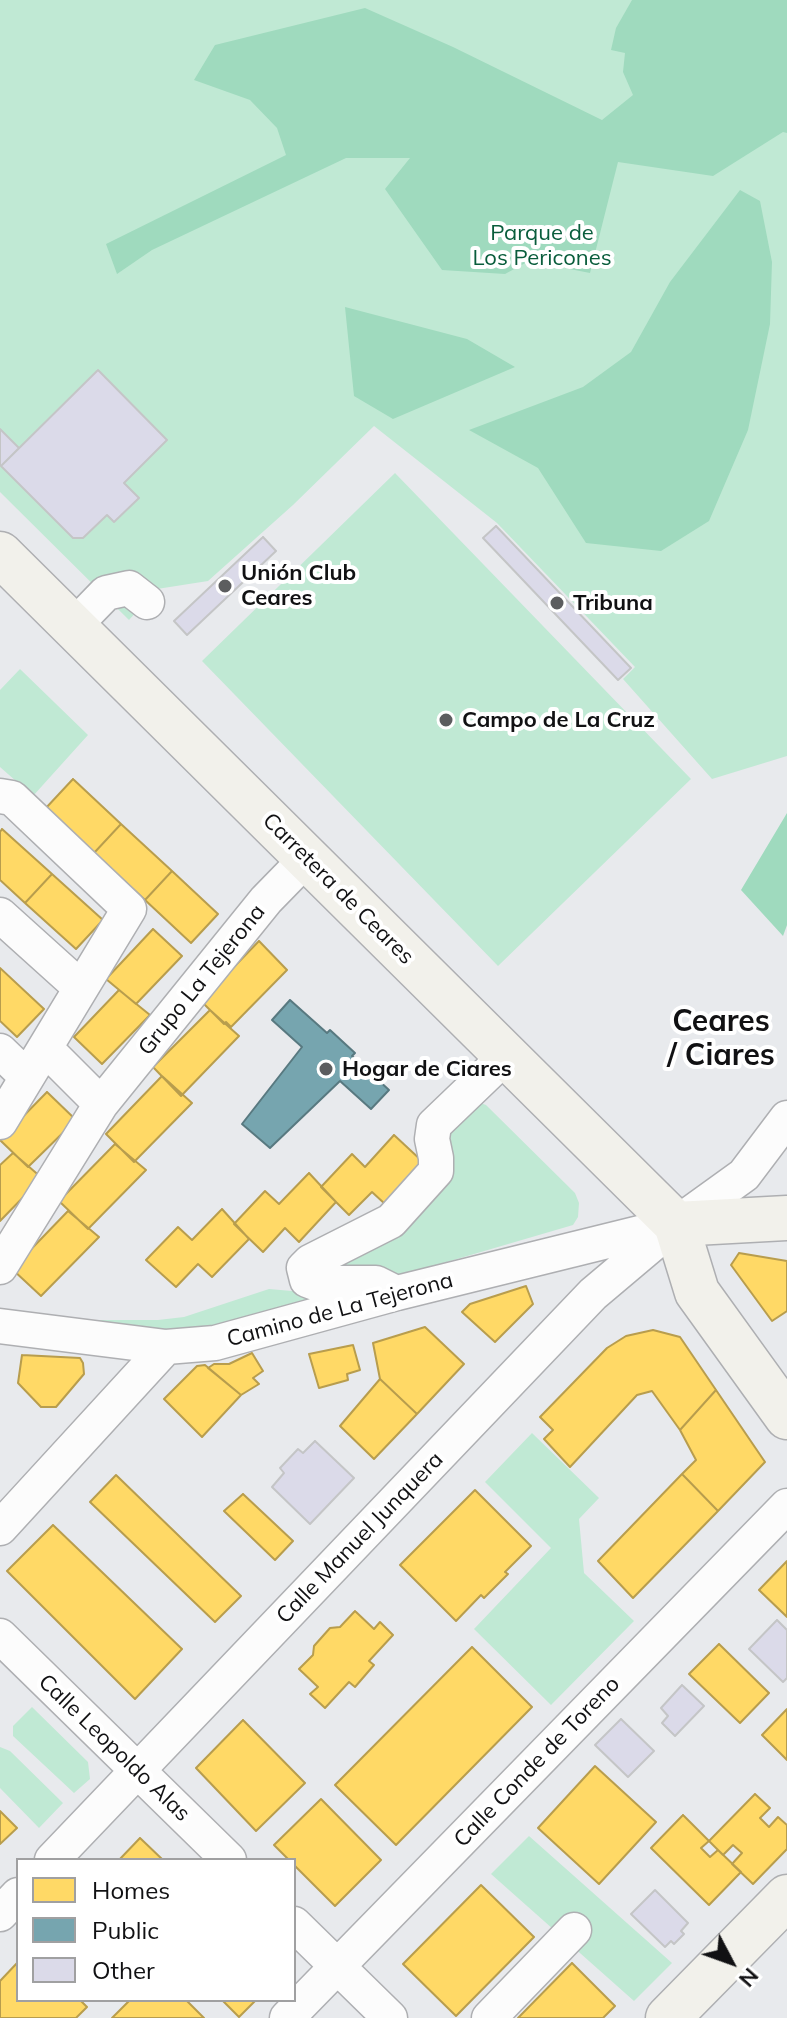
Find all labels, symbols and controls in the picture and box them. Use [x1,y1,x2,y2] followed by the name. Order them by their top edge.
[472,220,612,272] park label: Parque de Los Pericones
[241,560,356,612] place label: Unión Club Ceares
[216,577,234,595] marker: Unión Club Ceares
[573,590,653,616] place label: Tribuna
[548,594,566,612] marker: Tribuna
[462,707,655,733] place label: Campo de La Cruz
[437,711,455,729] marker: Campo de La Cruz
[257,808,419,970] street label: Carretera de Ceares
[133,899,271,1061] street label: Grupo La Tejerona
[667,1004,775,1074] district label: Ceares / Ciares
[342,1056,512,1082] place label: Hogar de Ciares
[317,1060,335,1078] marker: Hogar de Ciares
[224,1267,456,1353] street label: Camino de La Tejerona
[271,1447,449,1629] street label: Calle Manuel Junquera
[33,1669,195,1827] street label: Calle Leopoldo Alas
[449,1671,625,1853] street label: Calle Conde de Toreno
[16,1858,296,2002] legend
[92,1875,170,1905] text: Homes
[92,1915,159,1945] text: Public
[691,1922,771,2002] north arrow
[92,1955,155,1985] text: Other
[733,1962,765,1993] text: N

